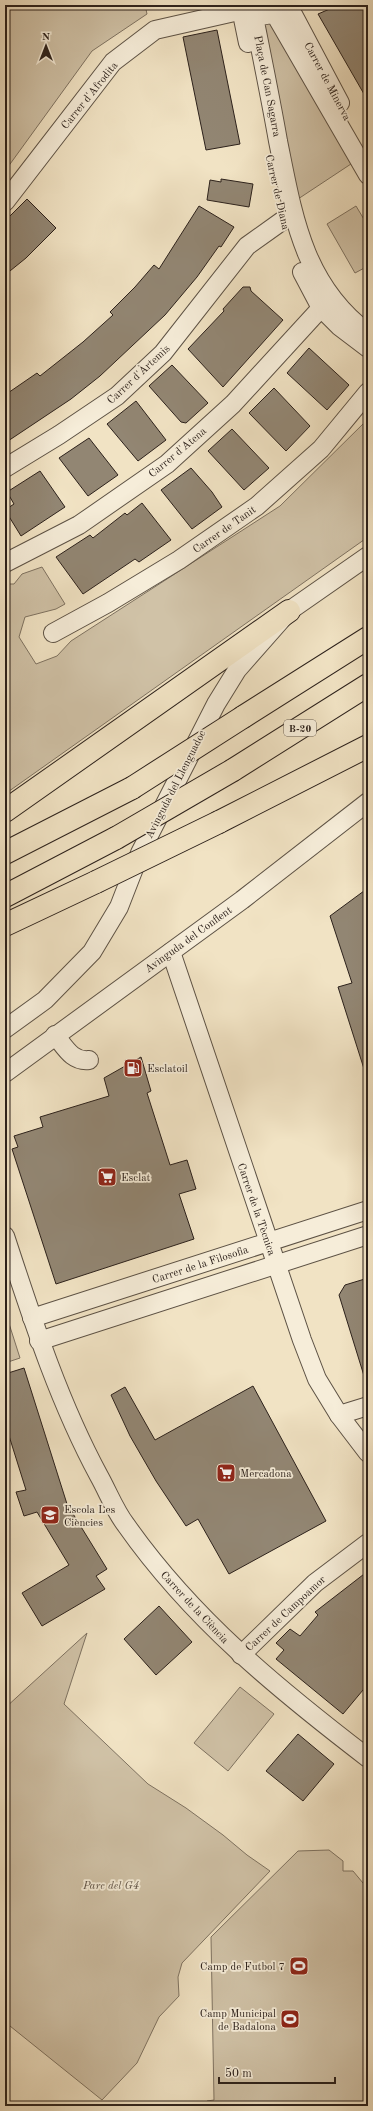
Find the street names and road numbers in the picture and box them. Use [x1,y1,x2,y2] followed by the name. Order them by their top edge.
[251,35,282,138] street label: Plaça de Can Sagarra
[301,41,352,123] street label: Carrer de Minerva
[60,60,121,132] street label: Carrer d'Afrodita
[263,154,291,231] street label: Carrer de Diana
[104,342,173,407] street label: Carrer d'Àrtemis
[147,426,209,480] street label: Carrer d'Atena
[191,504,258,556] street label: Carrer de Tanit
[284,720,316,736] road number: B-20
[144,729,209,841] street label: Avinguda del Llenguadoc
[143,905,235,975] street label: Avinguda del Conflent
[235,1162,277,1258] street label: Carrer de la Tècnica
[151,1245,250,1286] street label: Carrer de la Filosofia
[158,1570,230,1647] street label: Carrer de la Ciència
[244,1574,329,1654] street label: Carrer de Campoamor

